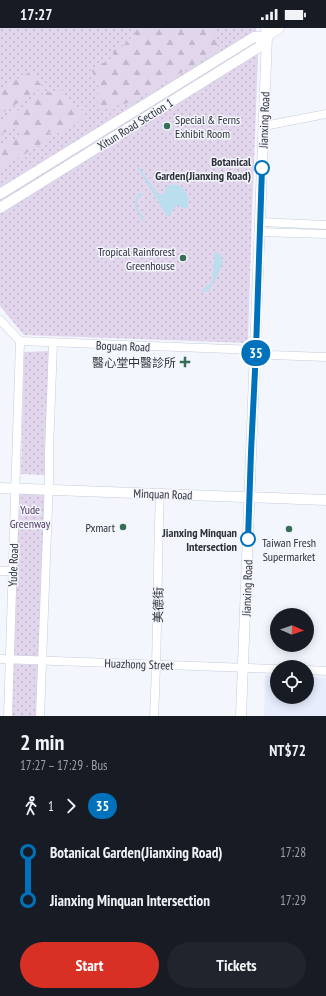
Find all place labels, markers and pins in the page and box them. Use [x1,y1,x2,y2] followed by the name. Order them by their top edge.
[175,112,240,141] place label: Special & Ferns Exhibit Room
[162,121,172,131] marker: Special & Ferns Exhibit Room
[155,154,251,183] place label: Botanical Garden(Jianxing Road)
[254,160,270,176] marker: Botanical Garden(Jianxing Road)
[98,244,176,273] place label: Tropical Rainforest Greenhouse
[178,253,188,263] marker: Tropical Rainforest Greenhouse
[92,355,176,370] place label: 醫心堂中醫診所
[179,356,191,368] marker: 醫心堂中醫診所
[86,520,116,535] place label: Pxmart
[118,522,128,532] marker: Pxmart
[284,524,294,534] marker: Taiwan Fresh Supermarket
[161,525,237,554] place label: Jianxing Minquan Intersection
[240,531,256,547] marker: Jianxing Minquan Intersection
[262,535,316,564] place label: Taiwan Fresh Supermarket

